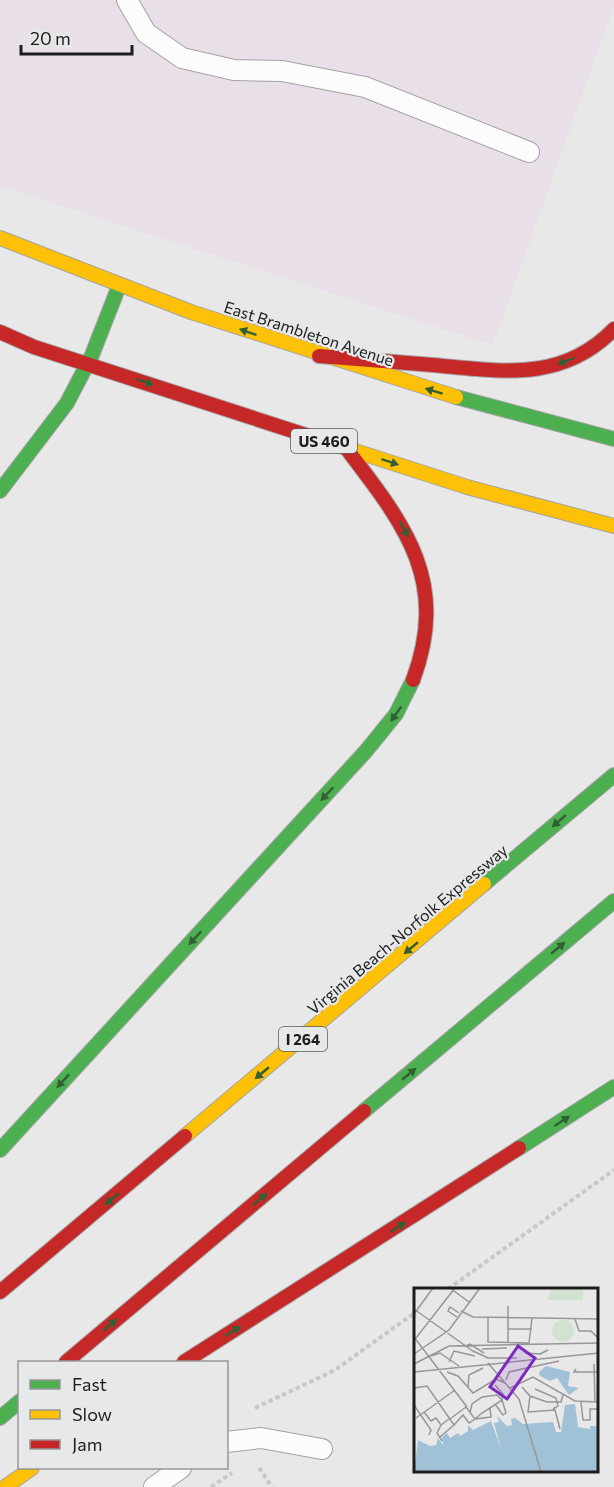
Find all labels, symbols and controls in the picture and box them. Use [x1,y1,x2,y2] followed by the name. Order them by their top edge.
[21,18,132,56] scale bar
[30,27,71,49] text: 20 m
[222,297,396,369] street label: East Brambleton Avenue
[239,326,257,336] one-way arrow
[557,357,575,367] one-way arrow
[136,378,154,387] one-way arrow
[425,386,443,395] one-way arrow
[291,429,357,453] road number: US 460
[381,458,399,467] one-way arrow
[399,521,409,538] one-way arrow
[390,707,402,722] one-way arrow
[320,787,334,801] one-way arrow
[551,815,567,828] one-way arrow
[303,840,511,1018] street label: Virginia Beach-Norfolk Expressway
[188,930,202,945] one-way arrow
[404,941,419,954] one-way arrow
[550,942,566,955] one-way arrow
[279,1027,327,1051] road number: I 264
[254,1067,270,1080] one-way arrow
[401,1068,416,1081] one-way arrow
[56,1074,70,1089] one-way arrow
[554,1116,570,1127] one-way arrow
[105,1192,120,1205] one-way arrow
[252,1193,268,1206] one-way arrow
[390,1221,406,1232] one-way arrow
[414,1288,599,1472] inset map
[103,1319,118,1332] one-way arrow
[225,1326,242,1337] one-way arrow
[18,1361,228,1469] legend
[72,1373,107,1395] text: Fast
[72,1403,112,1425] text: Slow
[72,1433,102,1455] text: Jam

